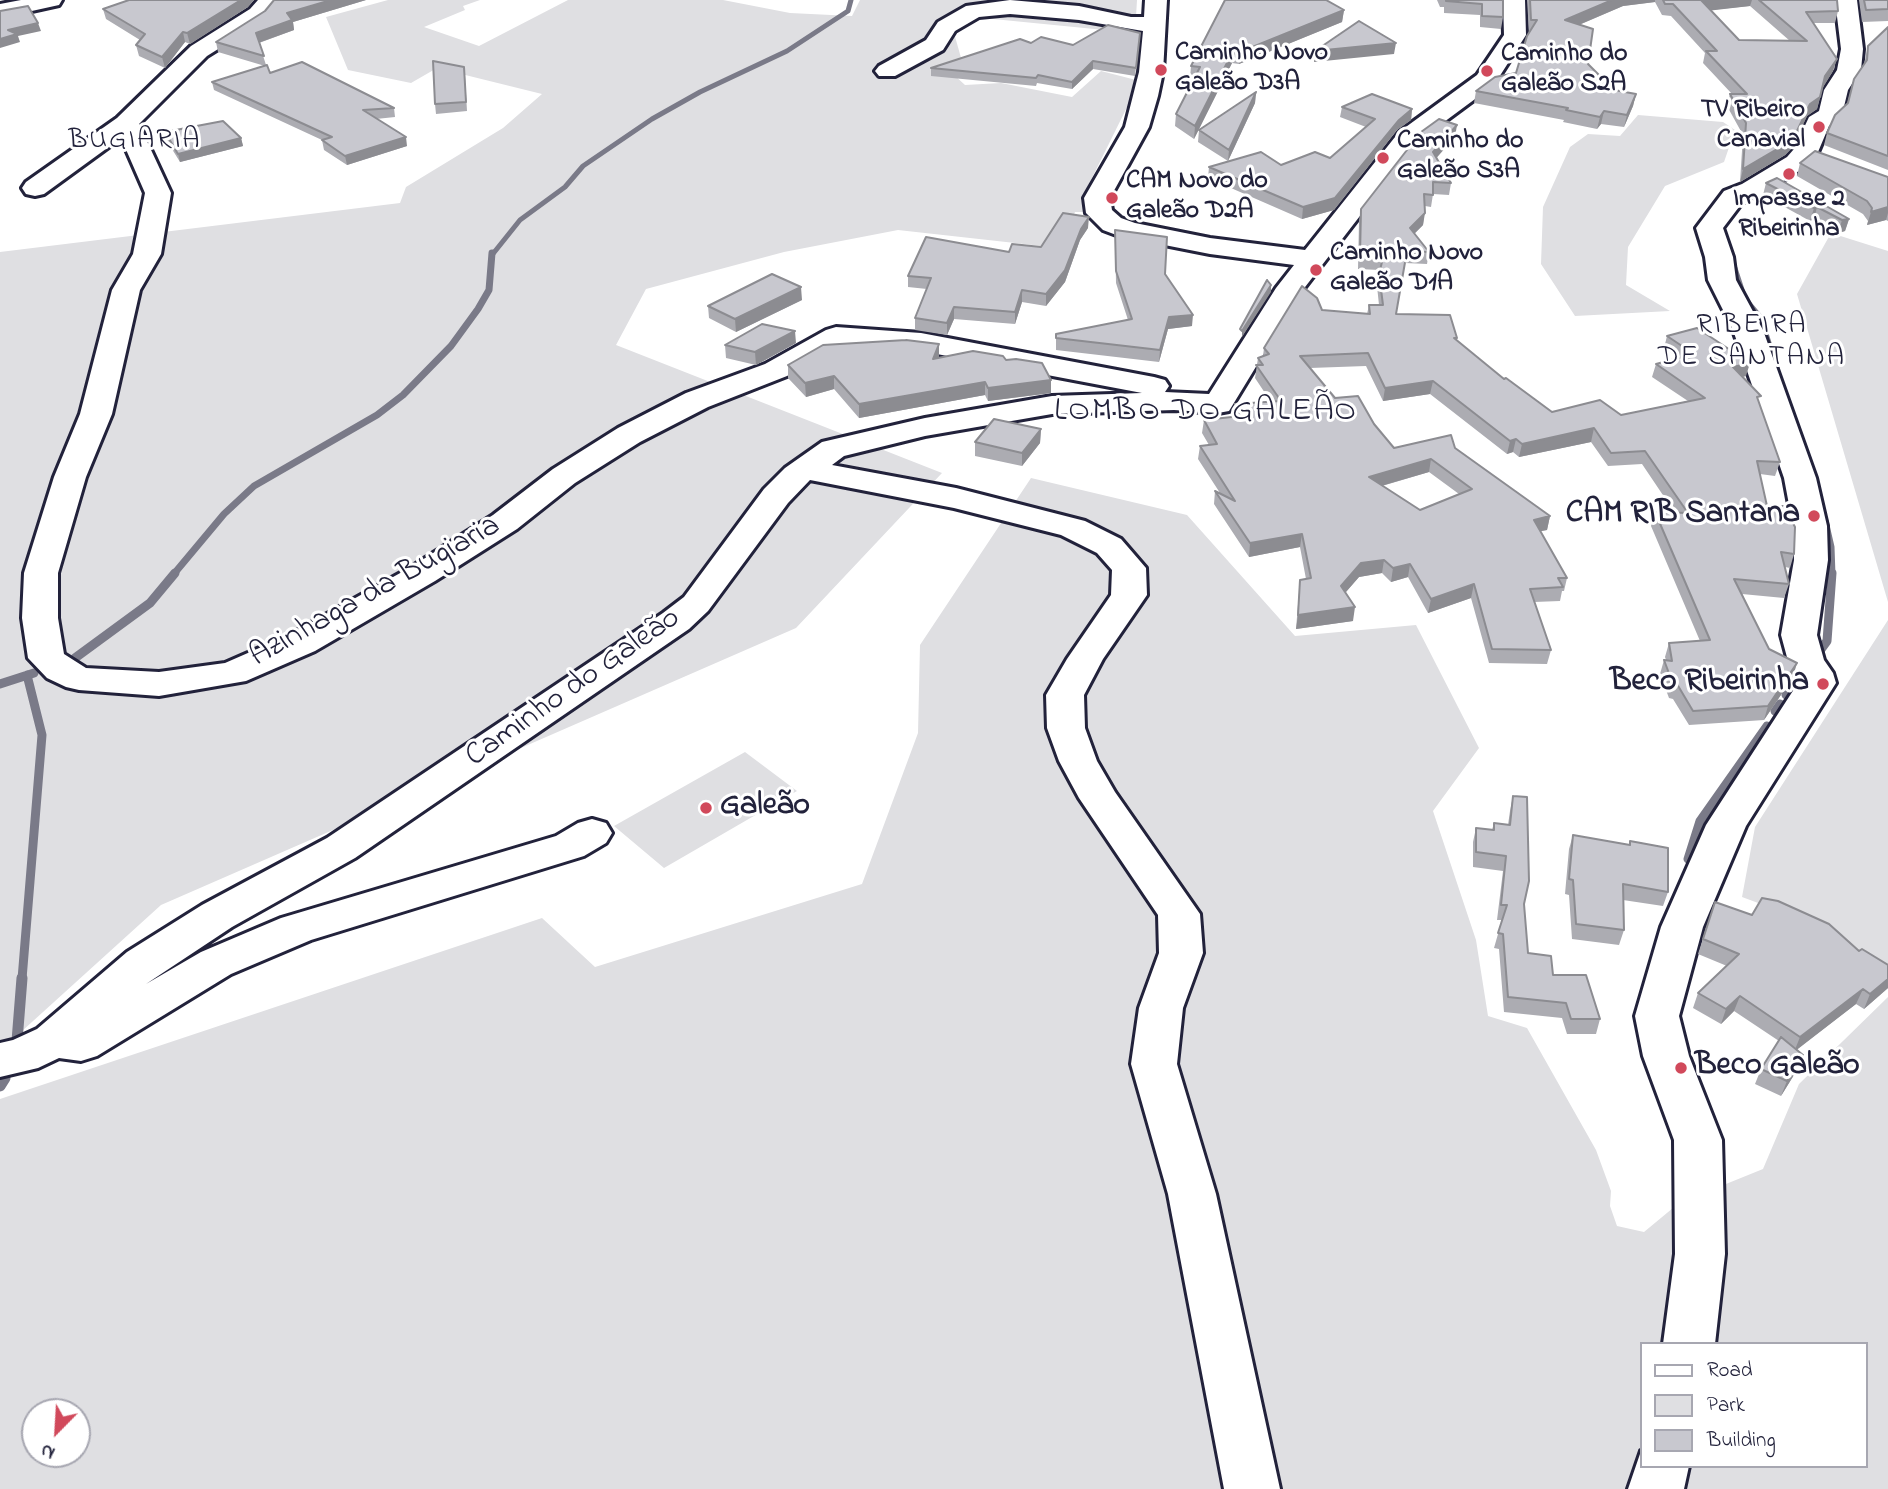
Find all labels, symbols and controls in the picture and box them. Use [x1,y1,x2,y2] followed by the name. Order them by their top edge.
[1175,39,1328,100] place label: Caminho Novo Galeão D3A
[1501,40,1627,102] place label: Caminho do Galeão S2A
[1153,62,1169,78] marker: Caminho Novo Galeão D3A
[1479,63,1495,79] marker: Caminho do Galeão S2A
[1701,96,1805,158] place label: TV Ribeiro Canavial
[1811,119,1827,135] marker: TV Ribeiro Canavial
[69,125,201,159] district label: BUGIARIA
[1397,127,1523,188] place label: Caminho do Galeão S3A
[1375,150,1391,166] marker: Caminho do Galeão S3A
[1781,166,1797,182] marker: Impasse 2 Ribeirinha
[1126,167,1268,228] place label: CAM Novo do Galeão D2A
[1733,185,1845,246] place label: Impasse 2 Ribeirinha
[1104,190,1120,206] marker: CAM Novo do Galeão D2A
[1330,239,1483,300] place label: Caminho Novo Galeão D1A
[1308,262,1324,278] marker: Caminho Novo Galeão D1A
[1659,310,1845,376] district label: RIBEIRA DE SANTANA
[1056,394,1356,434] district label: LOMBO DO GALEÃO
[1566,497,1800,535] place label: CAM RIB Santana
[244,508,508,678] street label: Azinhaga da Bugiaria
[1806,508,1822,524] marker: CAM RIB Santana
[459,601,689,777] street label: Caminho do Galeão
[1610,665,1809,703] place label: Beco Ribeirinha
[1815,676,1831,692] marker: Beco Ribeirinha
[720,789,810,827] place label: Galeão
[698,800,714,816] marker: Galeão
[1695,1049,1860,1087] place label: Beco Galeão
[1673,1060,1689,1076] marker: Beco Galeão
[1640,1342,1867,1468] legend
[1707,1356,1753,1386] text: Road
[1707,1391,1745,1421] text: Park
[21,1398,91,1468] north arrow
[1707,1426,1776,1456] text: Building
[37,1436,59,1466] text: N

